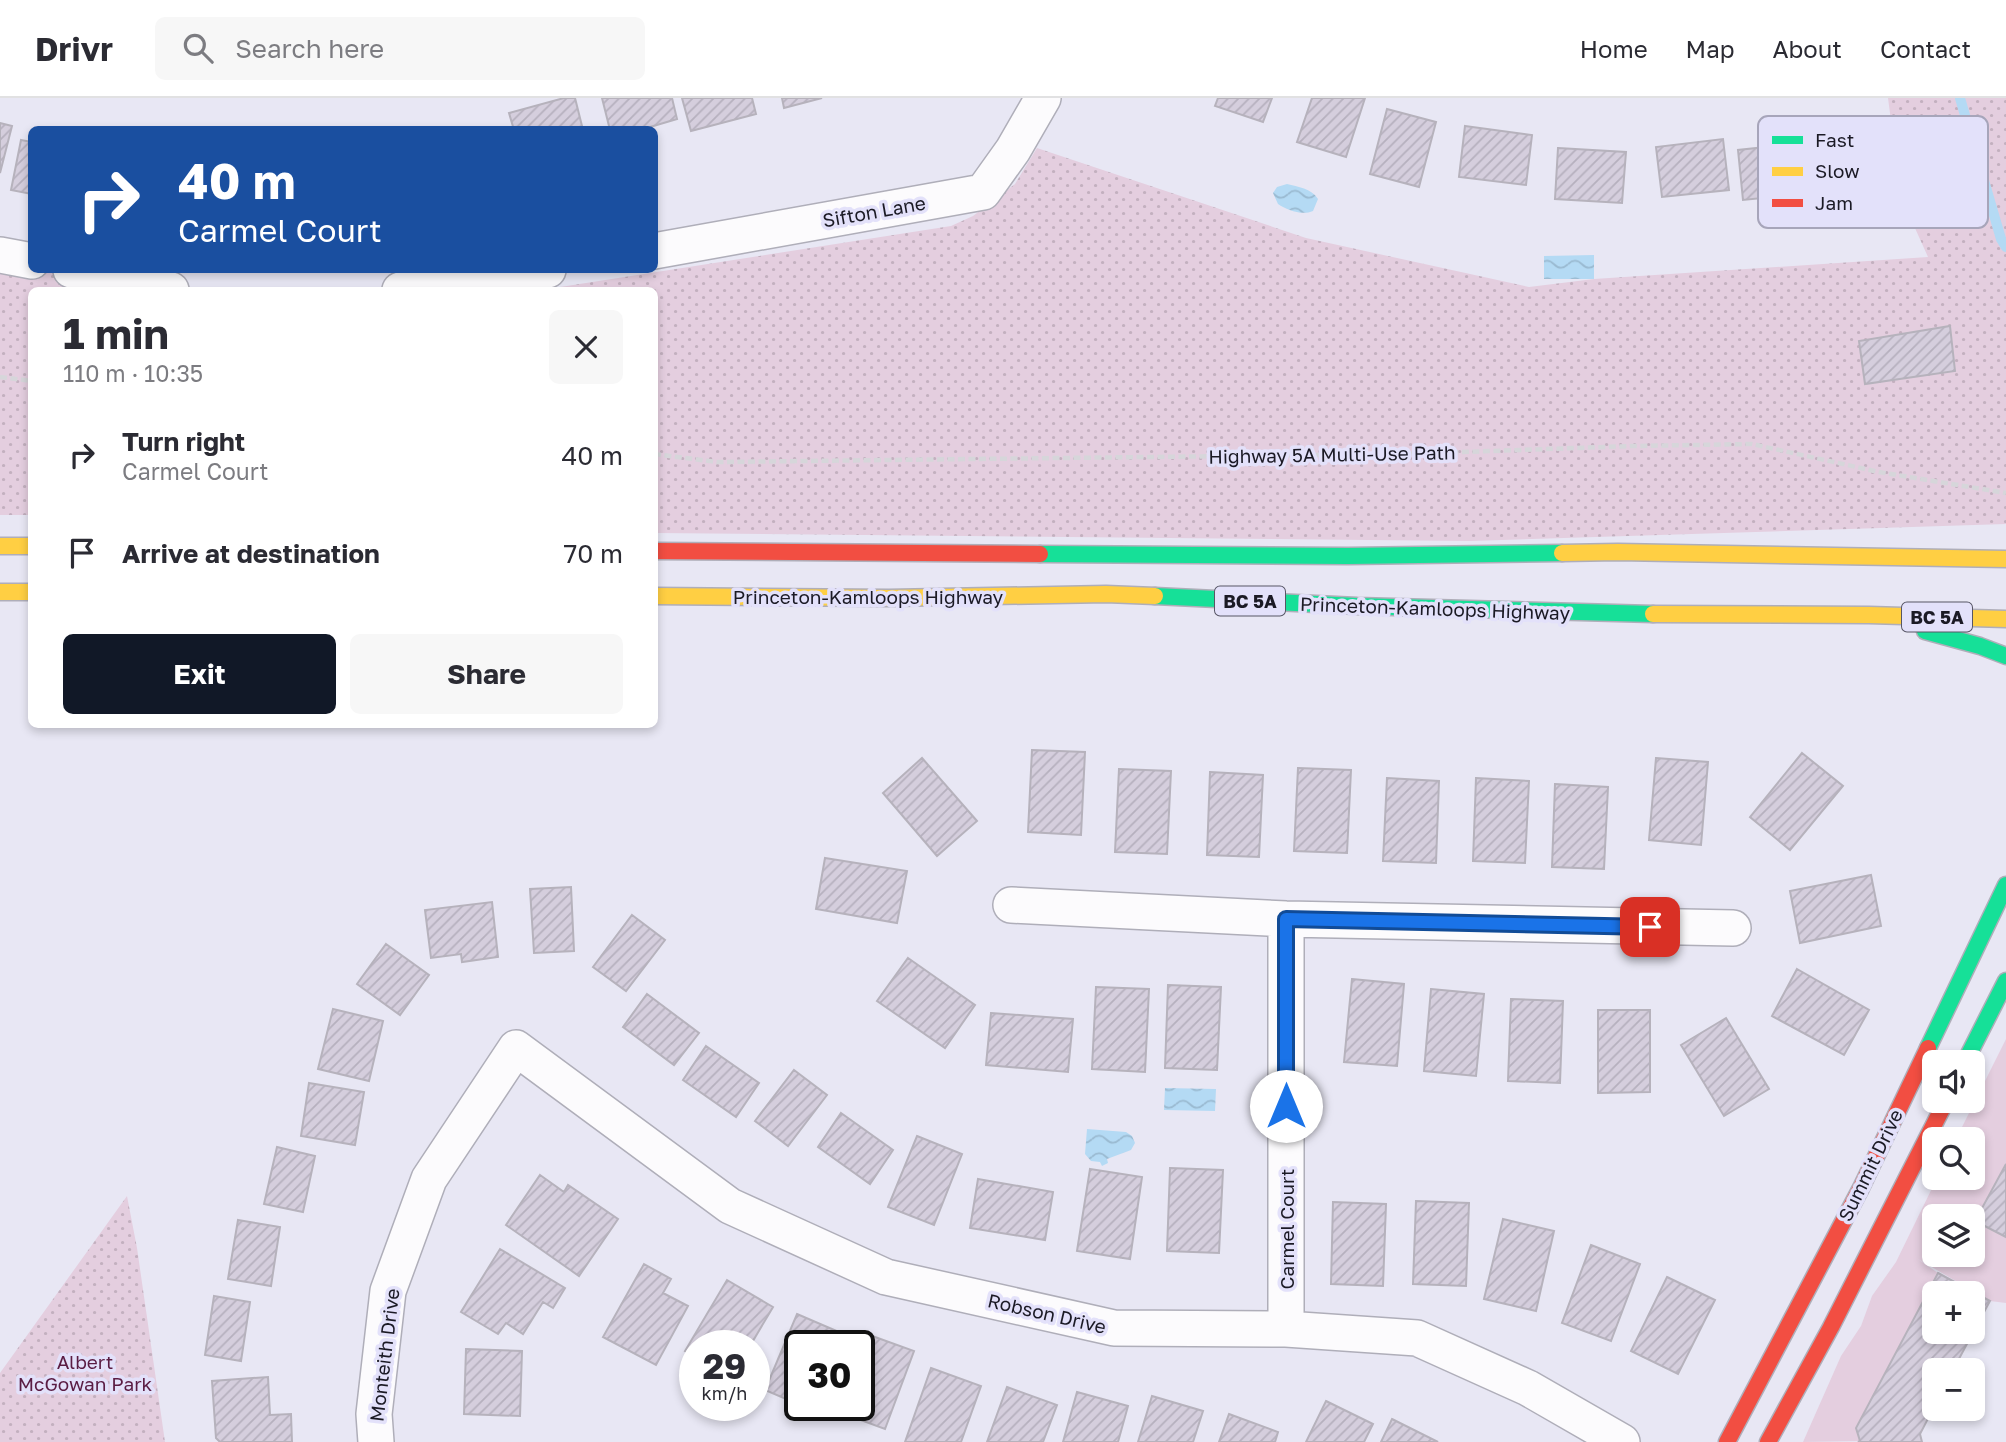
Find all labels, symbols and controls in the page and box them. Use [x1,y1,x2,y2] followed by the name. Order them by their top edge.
[155,17,645,80] search box
[35,29,113,68] text: Drivr
[179,29,217,67] icon: search
[235,33,384,64] text: Search here
[1580,34,1648,63] text: Home
[1686,34,1735,63] text: Map
[1773,34,1842,63] text: About
[1880,34,1971,63] text: Contact
[1758,116,1988,228] legend
[1815,128,1854,151] text: Fast
[178,151,296,210] text: 40 m
[63,154,154,245] icon: right
[1815,159,1860,182] text: Slow
[821,191,927,231] street label: Sifton Lane
[1815,191,1853,214] text: Jam
[178,211,382,249] text: Carmel Court
[63,308,169,358] text: 1 min
[549,310,623,384] button: close
[63,359,203,387] text: 110 m · 10:35
[122,426,245,457] text: Turn right
[63,436,101,474] icon: right
[562,440,623,471] text: 40 m
[1208,440,1456,468] street label: Highway 5A Multi-Use Path
[122,457,268,485] text: Carmel Court
[63,534,101,572] icon: arrive
[122,538,380,569] text: Arrive at destination
[564,538,623,569] text: 70 m
[733,585,1004,608] street label: Princeton-Kamloops Highway
[1215,587,1285,616] road number: BC 5A
[1300,592,1571,624] street label: Princeton-Kamloops Highway
[1902,602,1972,632] road number: BC 5A
[63,634,336,714] button: Exit
[350,634,623,714] button: Share
[1620,897,1680,957] pin
[1631,908,1669,946] icon: arrive
[1922,1050,1985,1421] map controls
[1922,1050,1985,1113] button: sound
[1249,1069,1323,1143] position arrow
[1833,1105,1907,1225] street label: Summit Drive
[1922,1127,1985,1190] button: search
[1275,1169,1298,1289] street label: Carmel Court
[1922,1204,1985,1267] button: layers
[1922,1281,1985,1344] button: +
[364,1287,404,1423] street label: Monteith Drive
[986,1288,1108,1338] street label: Robson Drive
[784,1330,875,1421] speed limit sign: 30
[703,1345,746,1387] text: 29
[18,1350,153,1395] park label: Albert McGowan Park
[1922,1358,1985,1421] button: −
[702,1382,747,1404] text: km/h

